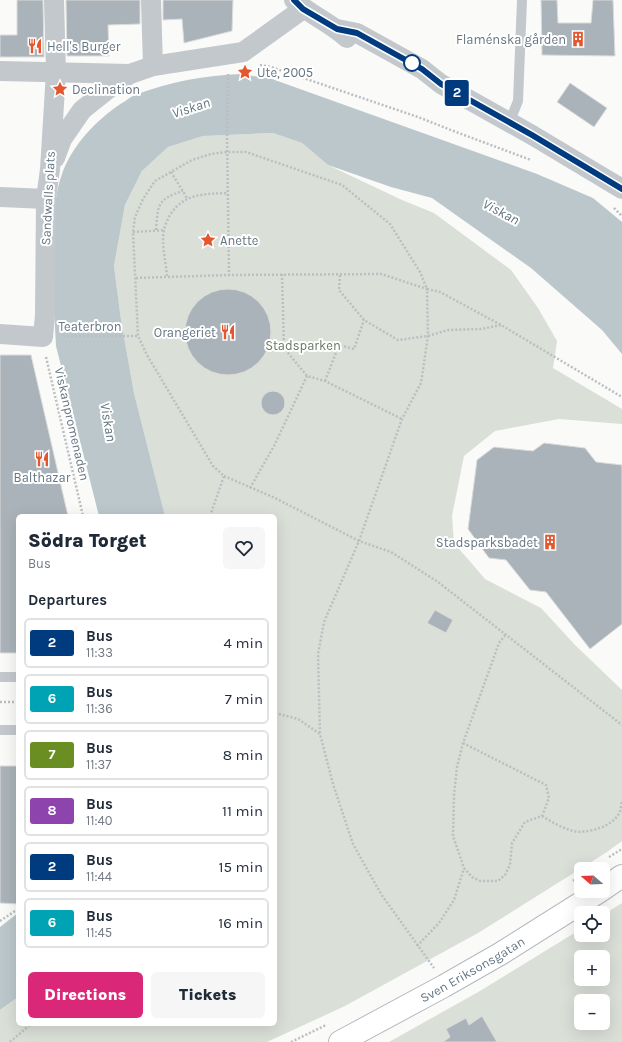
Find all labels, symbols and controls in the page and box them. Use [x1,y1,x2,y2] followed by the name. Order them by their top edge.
[569,30,587,48] building icon: Flaménska gården
[456,32,566,47] place label: Flaménska gården
[26,37,44,55] restaurant icon: Hell's Burger
[47,39,121,54] place label: Hell's Burger
[403,54,421,72] unlabelled marker
[236,63,254,81] place icon: Ute, 2005
[257,65,313,80] place label: Ute, 2005
[51,80,69,98] place icon: Declination
[444,80,470,106] line badge: 2
[72,82,140,97] place label: Declination
[453,84,461,101] text: 2
[170,94,212,122] water label: Viskan
[38,150,58,246] street label: Sandwalls plats
[480,195,522,229] water label: Viskan
[199,231,217,249] place icon: Anette
[220,233,259,248] place label: Anette
[59,319,121,334] street label: Teaterbron
[219,323,237,341] restaurant icon: Orangeriet
[154,325,216,340] place label: Orangeriet
[265,338,341,353] park label: Stadsparken
[52,366,92,482] street label: Viskanpromenaden
[96,401,120,443] water label: Viskan
[33,450,51,468] restaurant icon: Balthazar
[14,470,71,485] place label: Balthazar
[223,527,265,569] button: heart
[28,530,147,552] text: Södra Torget
[541,533,559,551] building icon: Stadsparksbadet
[436,535,538,550] place label: Stadsparksbadet
[28,556,51,571] text: Bus
[28,591,107,609] text: Departures
[86,627,113,645] text: Bus
[48,634,56,651] text: 2
[224,634,263,652] text: 4 min
[86,645,113,660] text: 11:33
[86,683,113,701] text: Bus
[48,690,56,707] text: 6
[225,690,263,708] text: 7 min
[86,701,113,716] text: 11:36
[86,739,113,757] text: Bus
[49,746,55,763] text: 7
[223,746,263,764] text: 8 min
[86,757,111,772] text: 11:37
[86,795,113,813] text: Bus
[47,802,57,819] text: 8
[222,802,263,820] text: 11 min
[86,813,113,828] text: 11:40
[86,851,113,869] text: Bus
[48,858,56,875] text: 2
[218,858,263,876] text: 15 min
[574,862,610,898] north arrow
[574,862,610,1030] map controls
[86,869,112,884] text: 11:44
[574,906,610,942] button: locate
[86,907,113,925] text: Bus
[48,914,56,931] text: 6
[218,914,263,932] text: 16 min
[86,925,112,940] text: 11:45
[417,933,527,1005] street label: Sven Eriksonsgatan
[574,950,610,986] button: +
[28,972,143,1018] button: Directions
[151,972,265,1018] button: Tickets
[574,994,610,1030] button: −

